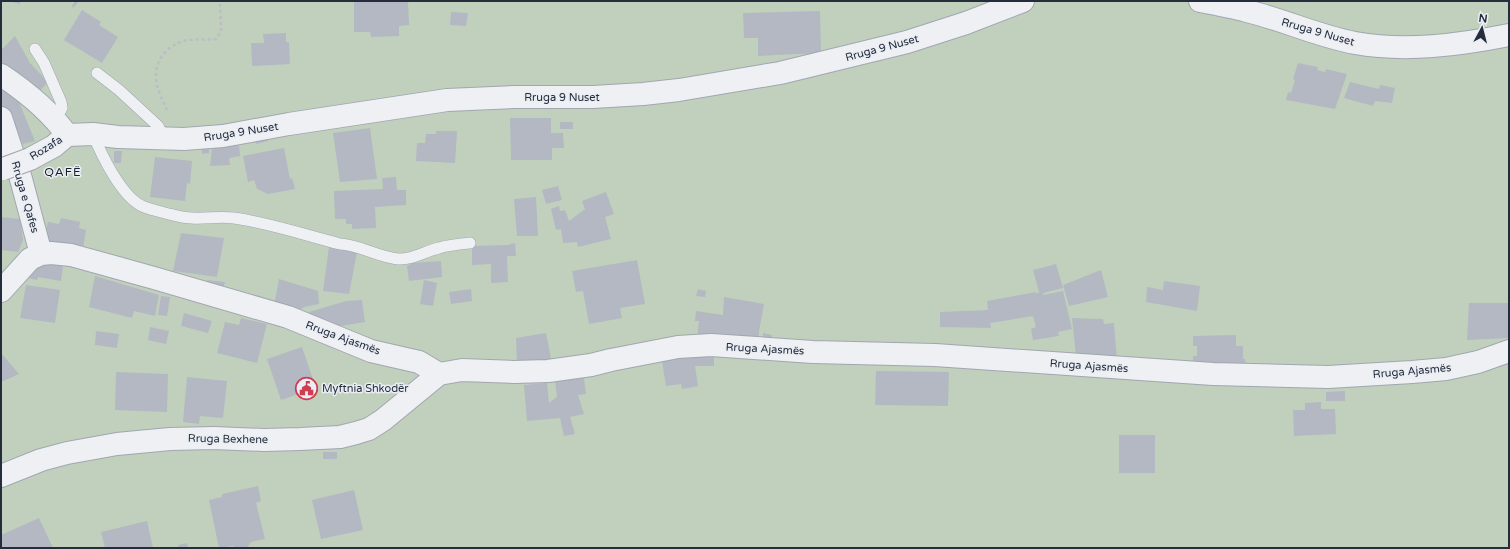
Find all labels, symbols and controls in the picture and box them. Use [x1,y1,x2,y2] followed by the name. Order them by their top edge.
[1462,8,1502,48] north arrow
[1478,12,1488,26] text: N
[1280,15,1356,49] street label: Rruga 9 Nuset
[844,32,920,64] street label: Rruga 9 Nuset
[524,91,600,104] street label: Rruga 9 Nuset
[203,120,279,144] street label: Rruga 9 Nuset
[27,133,65,163] street label: Rozafa
[9,160,41,234] street label: Rruga e Qafes
[44,165,82,179] district label: QAFË
[304,318,382,358] street label: Rruga Ajasmës
[725,340,805,358] street label: Rruga Ajasmës
[1049,357,1129,375] street label: Rruga Ajasmës
[1372,361,1452,381] street label: Rruga Ajasmës
[293,375,319,401] public building icon: Myftnia Shkodër
[322,382,409,395] place label: Myftnia Shkodër
[188,432,268,446] street label: Rruga Bexhene

